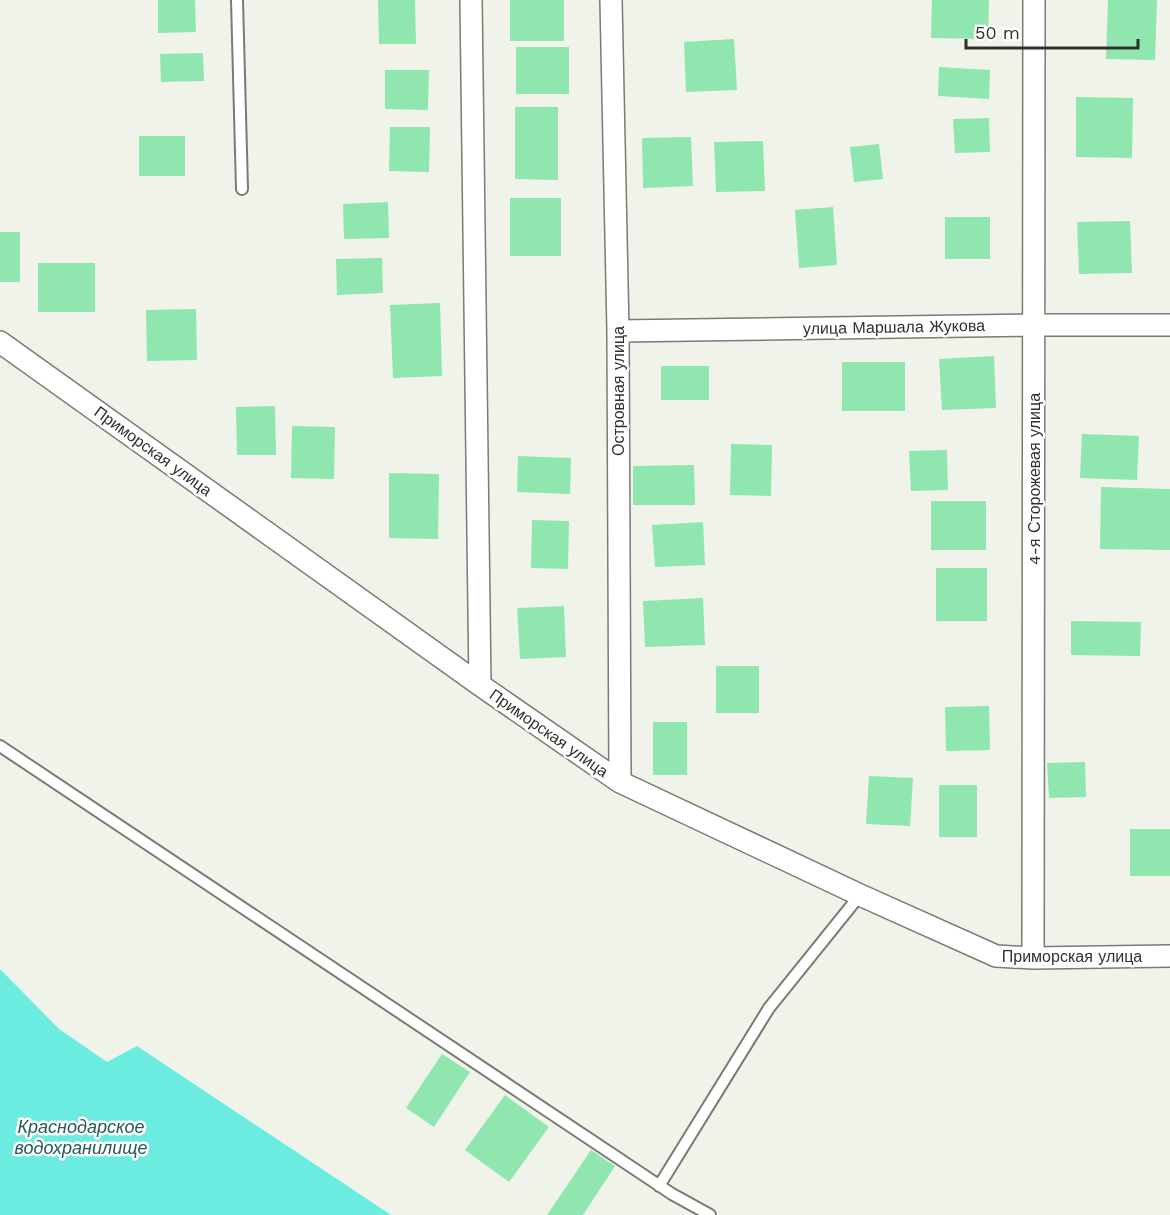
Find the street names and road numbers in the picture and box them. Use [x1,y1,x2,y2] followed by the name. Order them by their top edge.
[803,316,985,338] street label: улица Маршала Жукова
[609,326,628,456] street label: Островная улица
[1025,393,1044,565] street label: 4-я Сторожевая улица
[91,402,215,500] street label: Приморская улица
[486,685,612,781] street label: Приморская улица
[1002,947,1142,966] street label: Приморская улица

